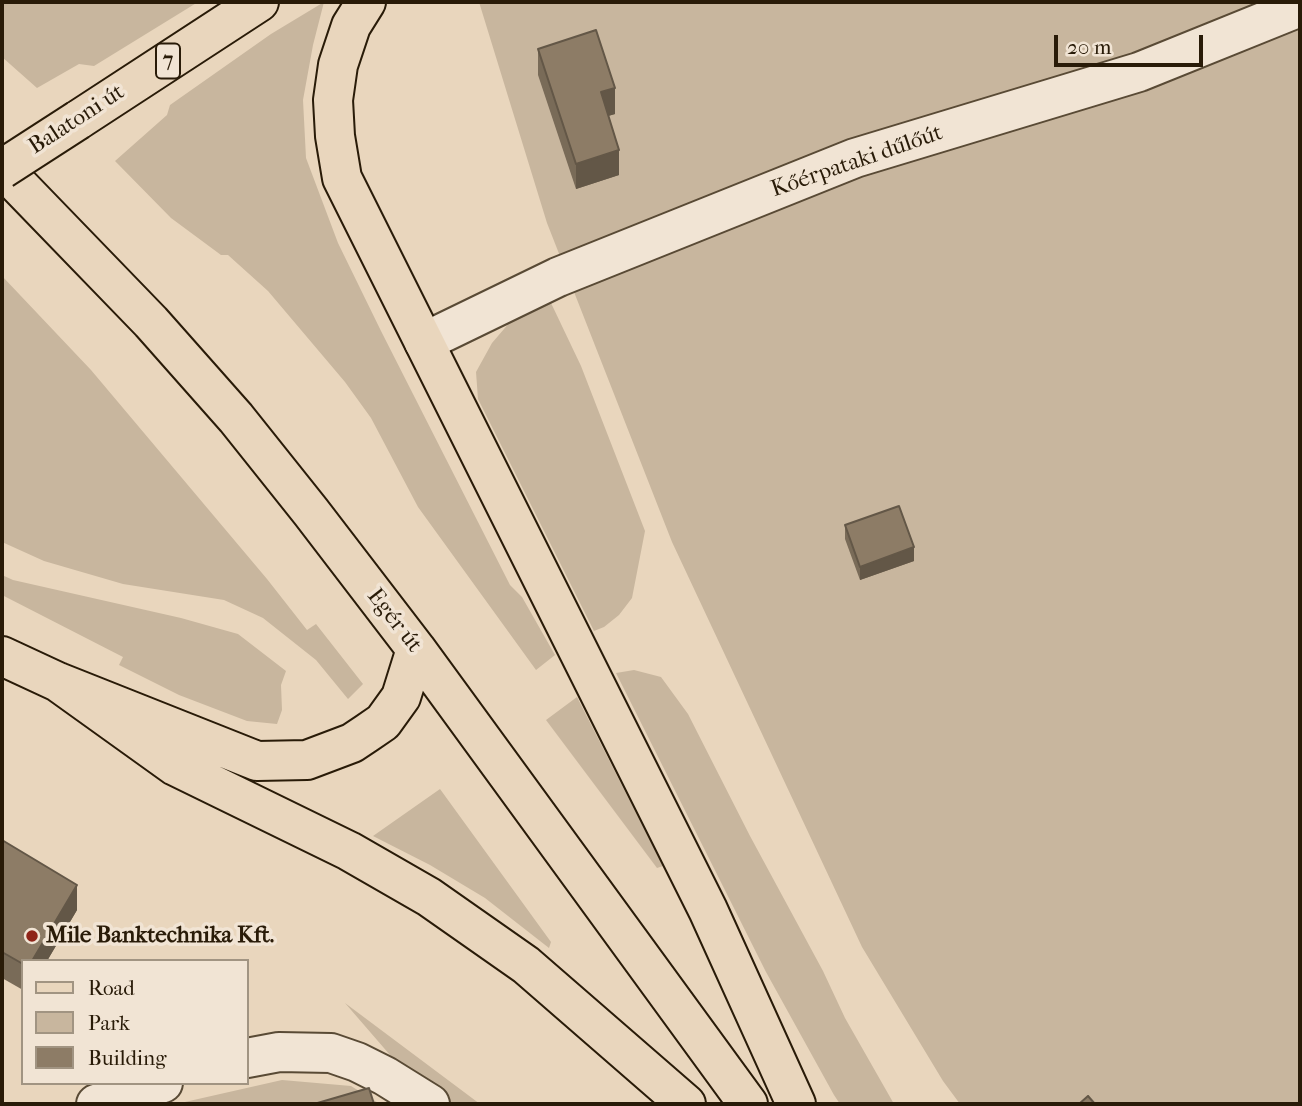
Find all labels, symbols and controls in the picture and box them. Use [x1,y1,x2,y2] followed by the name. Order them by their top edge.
[1057,21,1206,65] scale bar
[1067,35,1111,59] text: 20 m
[156,43,180,78] road number: 7
[24,79,130,161] street label: Balatoni út
[768,120,946,204] street label: Kőérpataki dűlőút
[360,584,428,658] street label: Egér út
[46,922,274,950] place label: Mile Banktechnika Kft.
[24,928,40,944] marker: Mile Banktechnika Kft.
[21,959,248,1085] legend
[88,976,135,1000] text: Road
[88,1011,130,1035] text: Park
[88,1046,166,1070] text: Building

